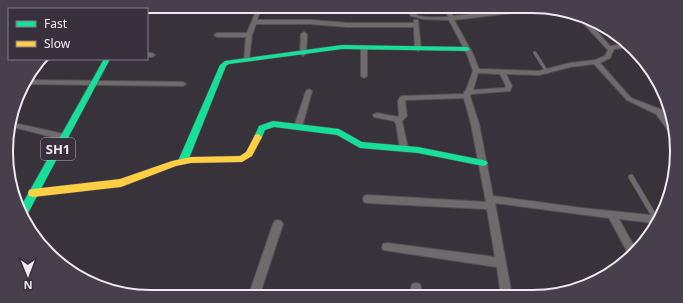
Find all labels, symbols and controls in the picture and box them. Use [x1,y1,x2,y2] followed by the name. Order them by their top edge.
[8,8,148,60] legend
[44,15,68,32] text: Fast
[44,35,71,52] text: Slow
[41,138,75,160] road number: SH1
[8,255,48,295] north arrow
[24,278,33,293] text: N

